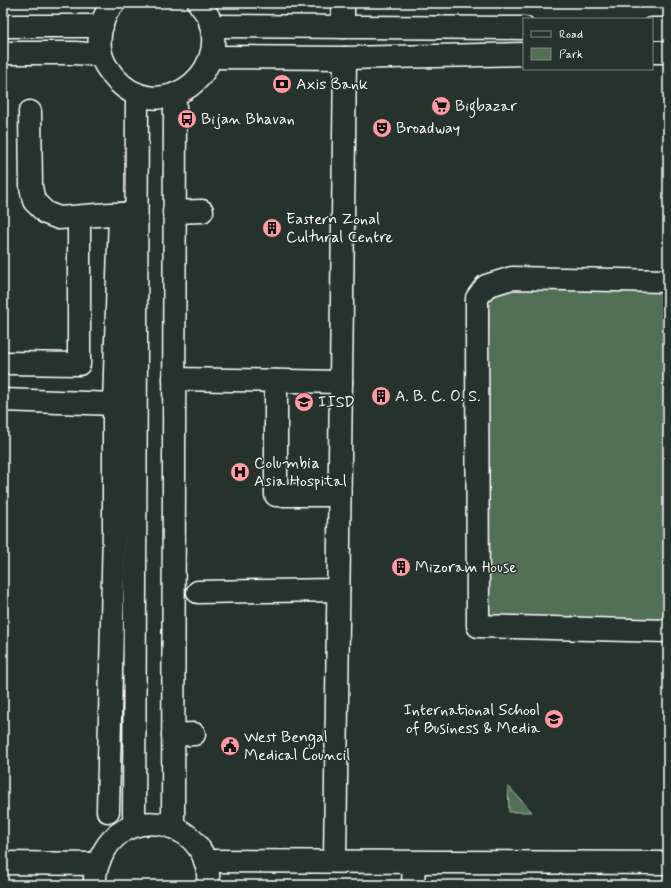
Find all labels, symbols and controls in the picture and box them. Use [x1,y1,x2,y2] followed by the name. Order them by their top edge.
[523,18,653,70] legend
[559,27,583,43] text: Road
[559,47,583,63] text: Park
[271,73,293,95] bank icon: Axis Bank
[296,74,368,95] place label: Axis Bank
[430,95,452,117] supermarket icon: Bigbazar
[455,96,517,118] place label: Bigbazar
[176,108,198,130] bus stop icon: Bijan Bhavan
[201,109,295,130] place label: Bijan Bhavan
[371,117,393,139] theatre icon: Broadway
[396,118,460,139] place label: Broadway
[286,209,394,248] place label: Eastern Zonal Cultural Centre
[261,217,283,239] building icon: Eastern Zonal Cultural Centre
[370,385,392,407] building icon: A. B. C. O. S.
[395,386,481,407] place label: A. B. C. O. S.
[293,391,315,413] school or university icon: IISD
[318,392,355,413] place label: IISD
[254,453,347,492] place label: Columbia Asia Hospital
[229,461,251,483] hospital icon: Columbia Asia Hospital
[390,556,412,578] building icon: Mizoram House
[415,557,517,578] place label: Mizoram House
[403,700,540,739] place label: International School of Business & Media
[543,708,565,730] school or university icon: International School of Business & Media
[244,727,350,766] place label: West Bengal Medical Council
[219,735,241,757] public building icon: West Bengal Medical Council

